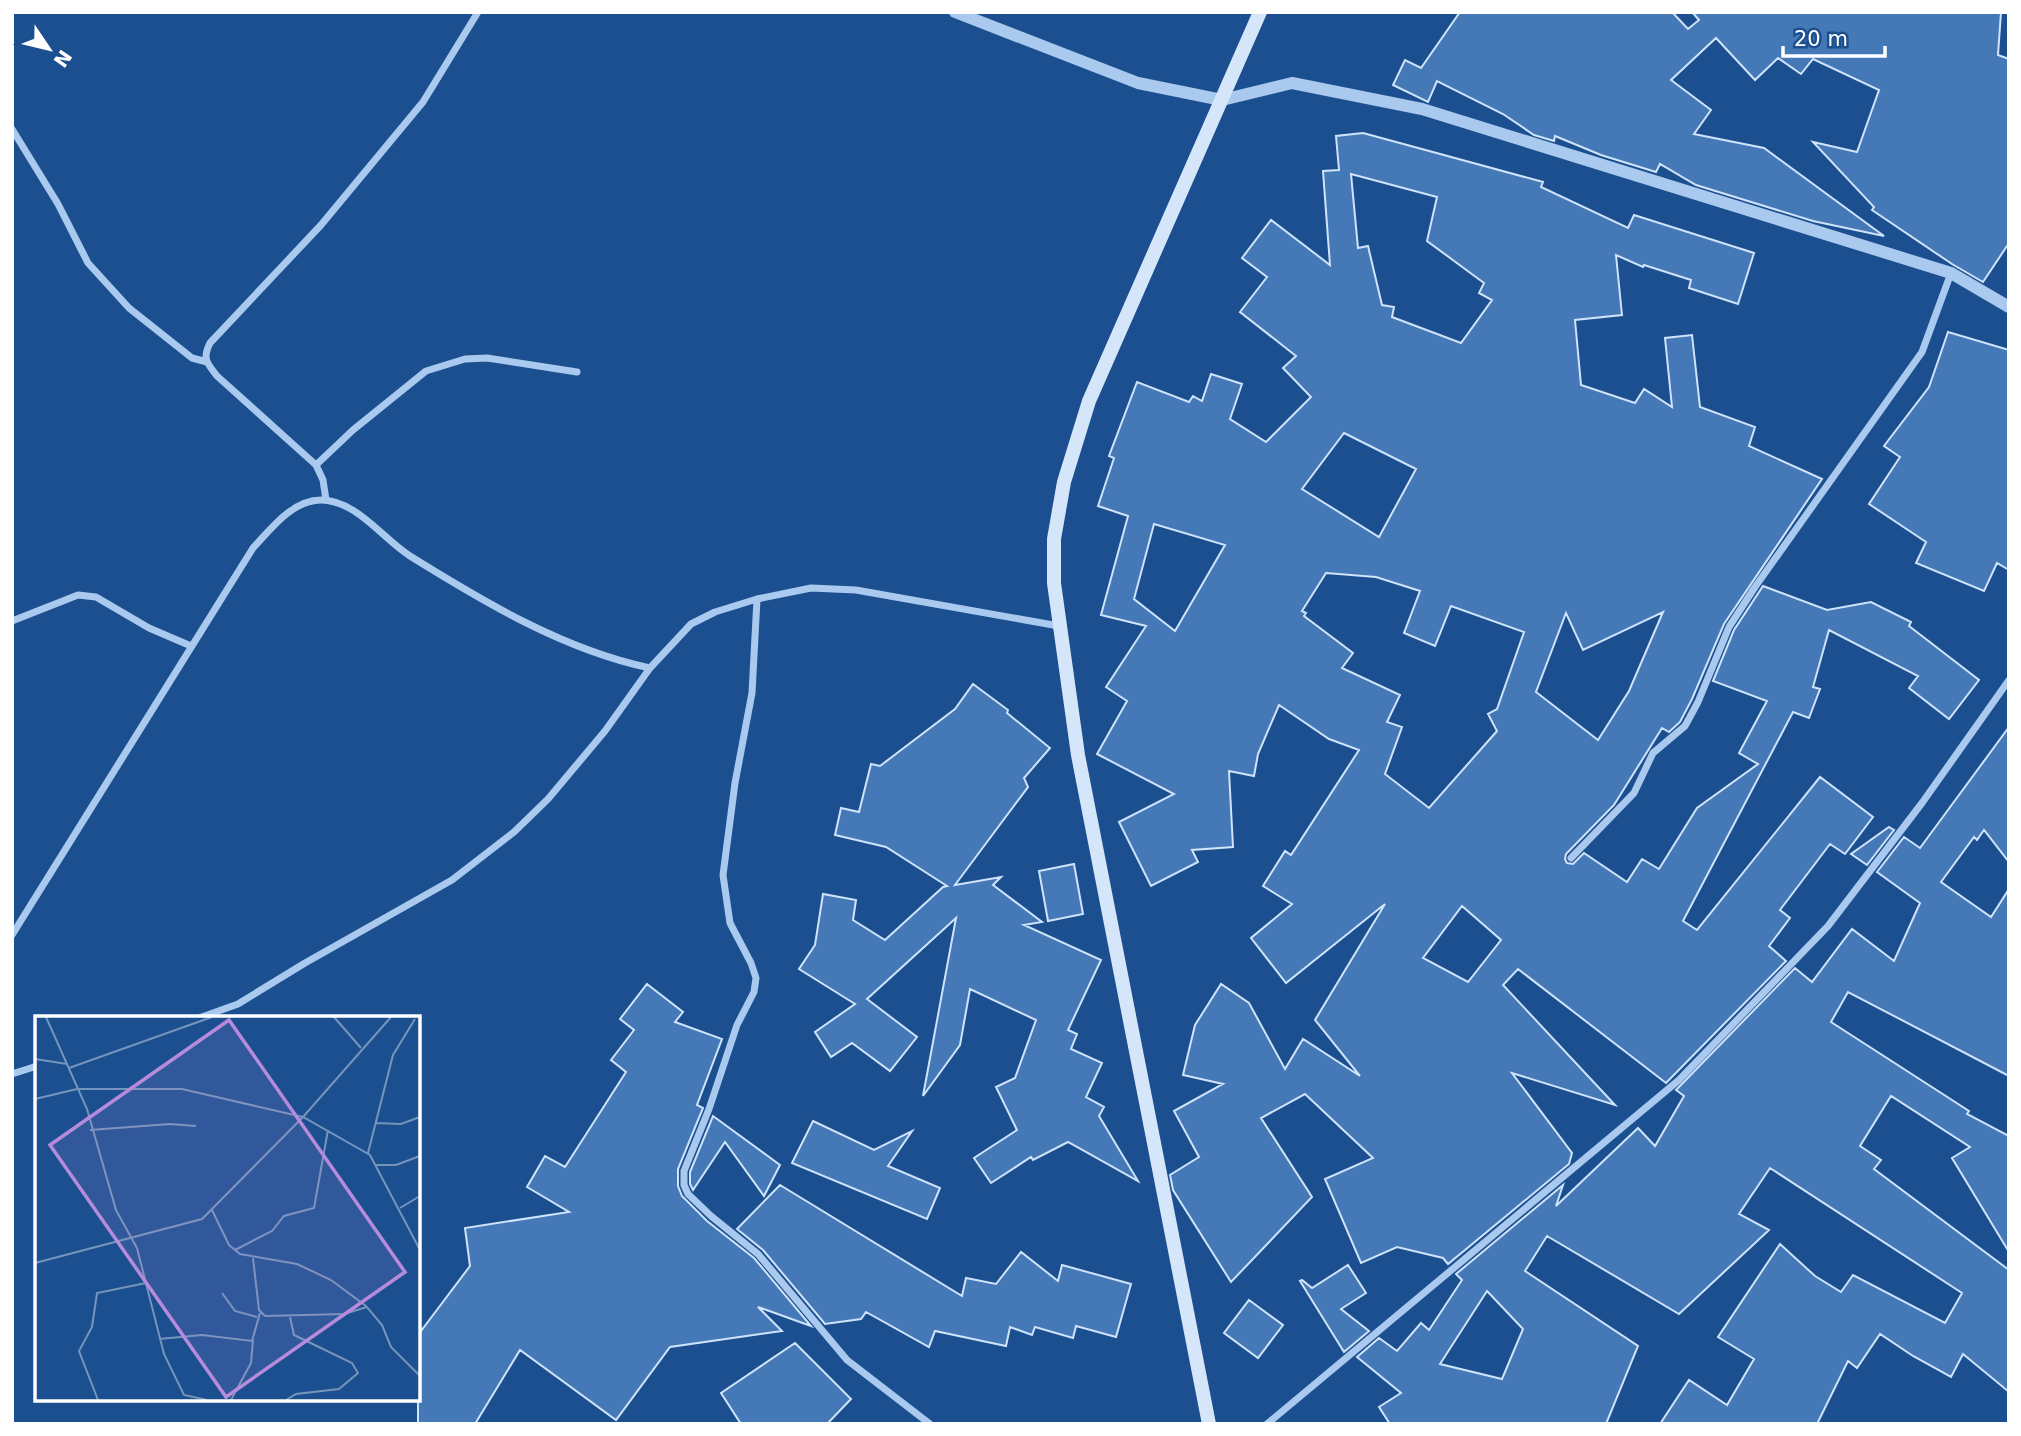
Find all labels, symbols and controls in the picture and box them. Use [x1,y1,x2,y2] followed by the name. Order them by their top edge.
[14,14,84,84] north arrow
[1783,14,1884,58] scale bar
[1794,27,1848,51] text: 20 m
[49,46,76,72] text: N
[35,1016,420,1401] inset map

